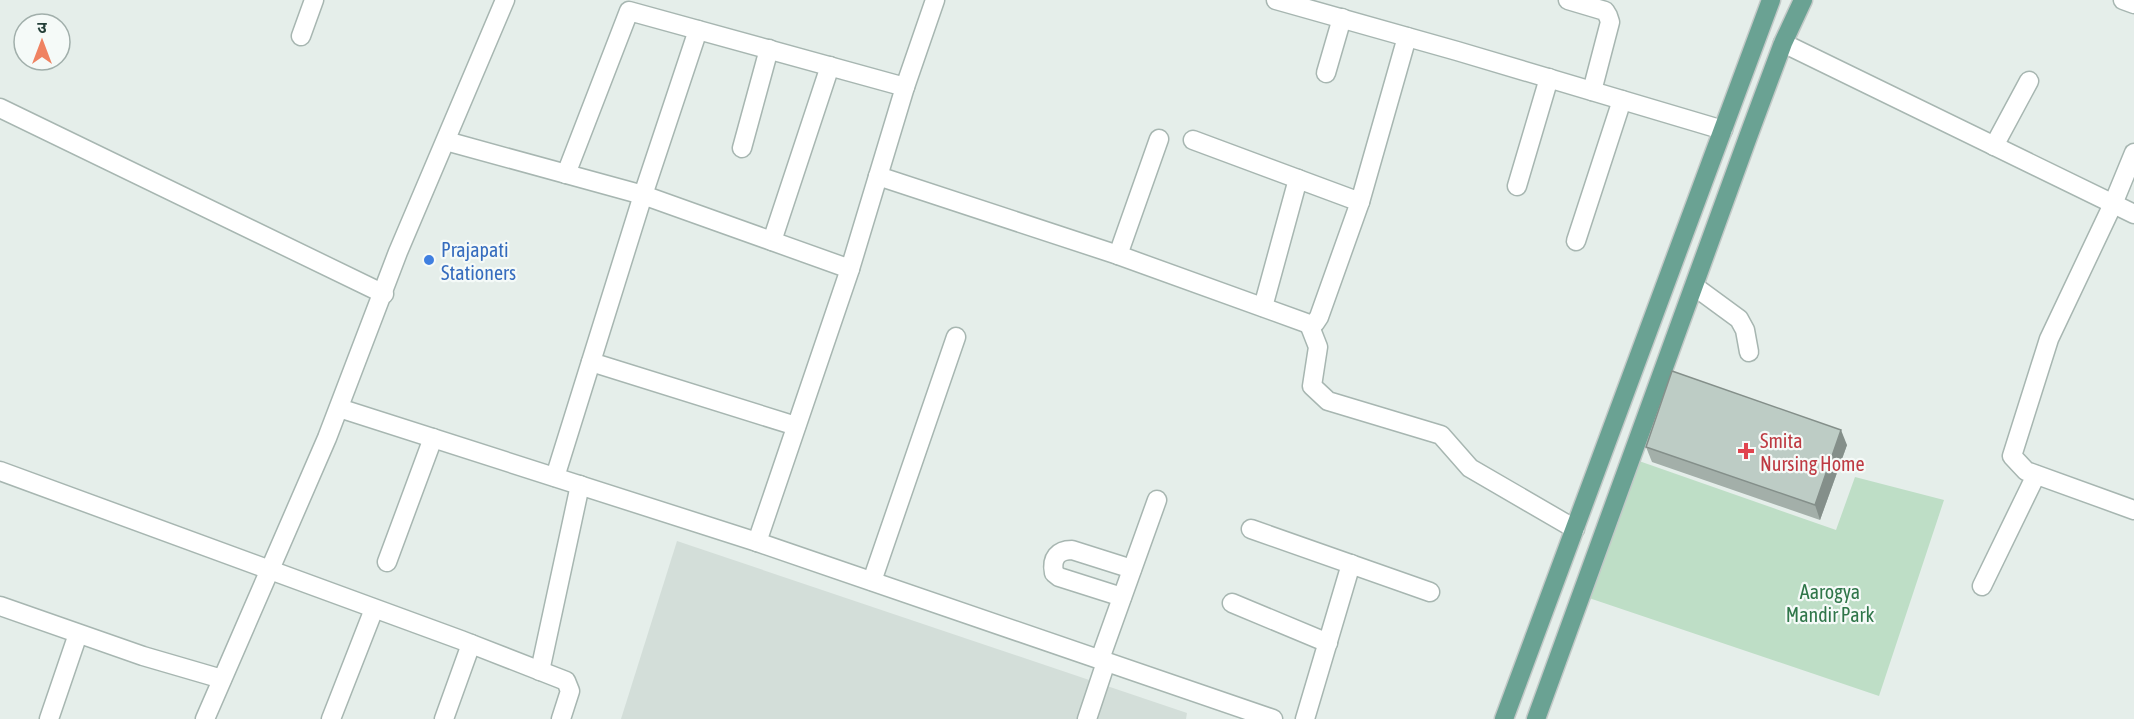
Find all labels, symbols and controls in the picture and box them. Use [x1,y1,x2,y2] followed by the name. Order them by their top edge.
[12,12,72,72] north arrow
[37,18,47,36] text: उ
[441,238,516,284] place label: Prajapati Stationers
[422,253,436,267] marker: Prajapati Stationers
[1760,429,1865,475] place label: Smita Nursing Home
[1737,442,1755,460] marker: Smita Nursing Home
[1786,580,1874,626] park label: Aarogya Mandir Park

